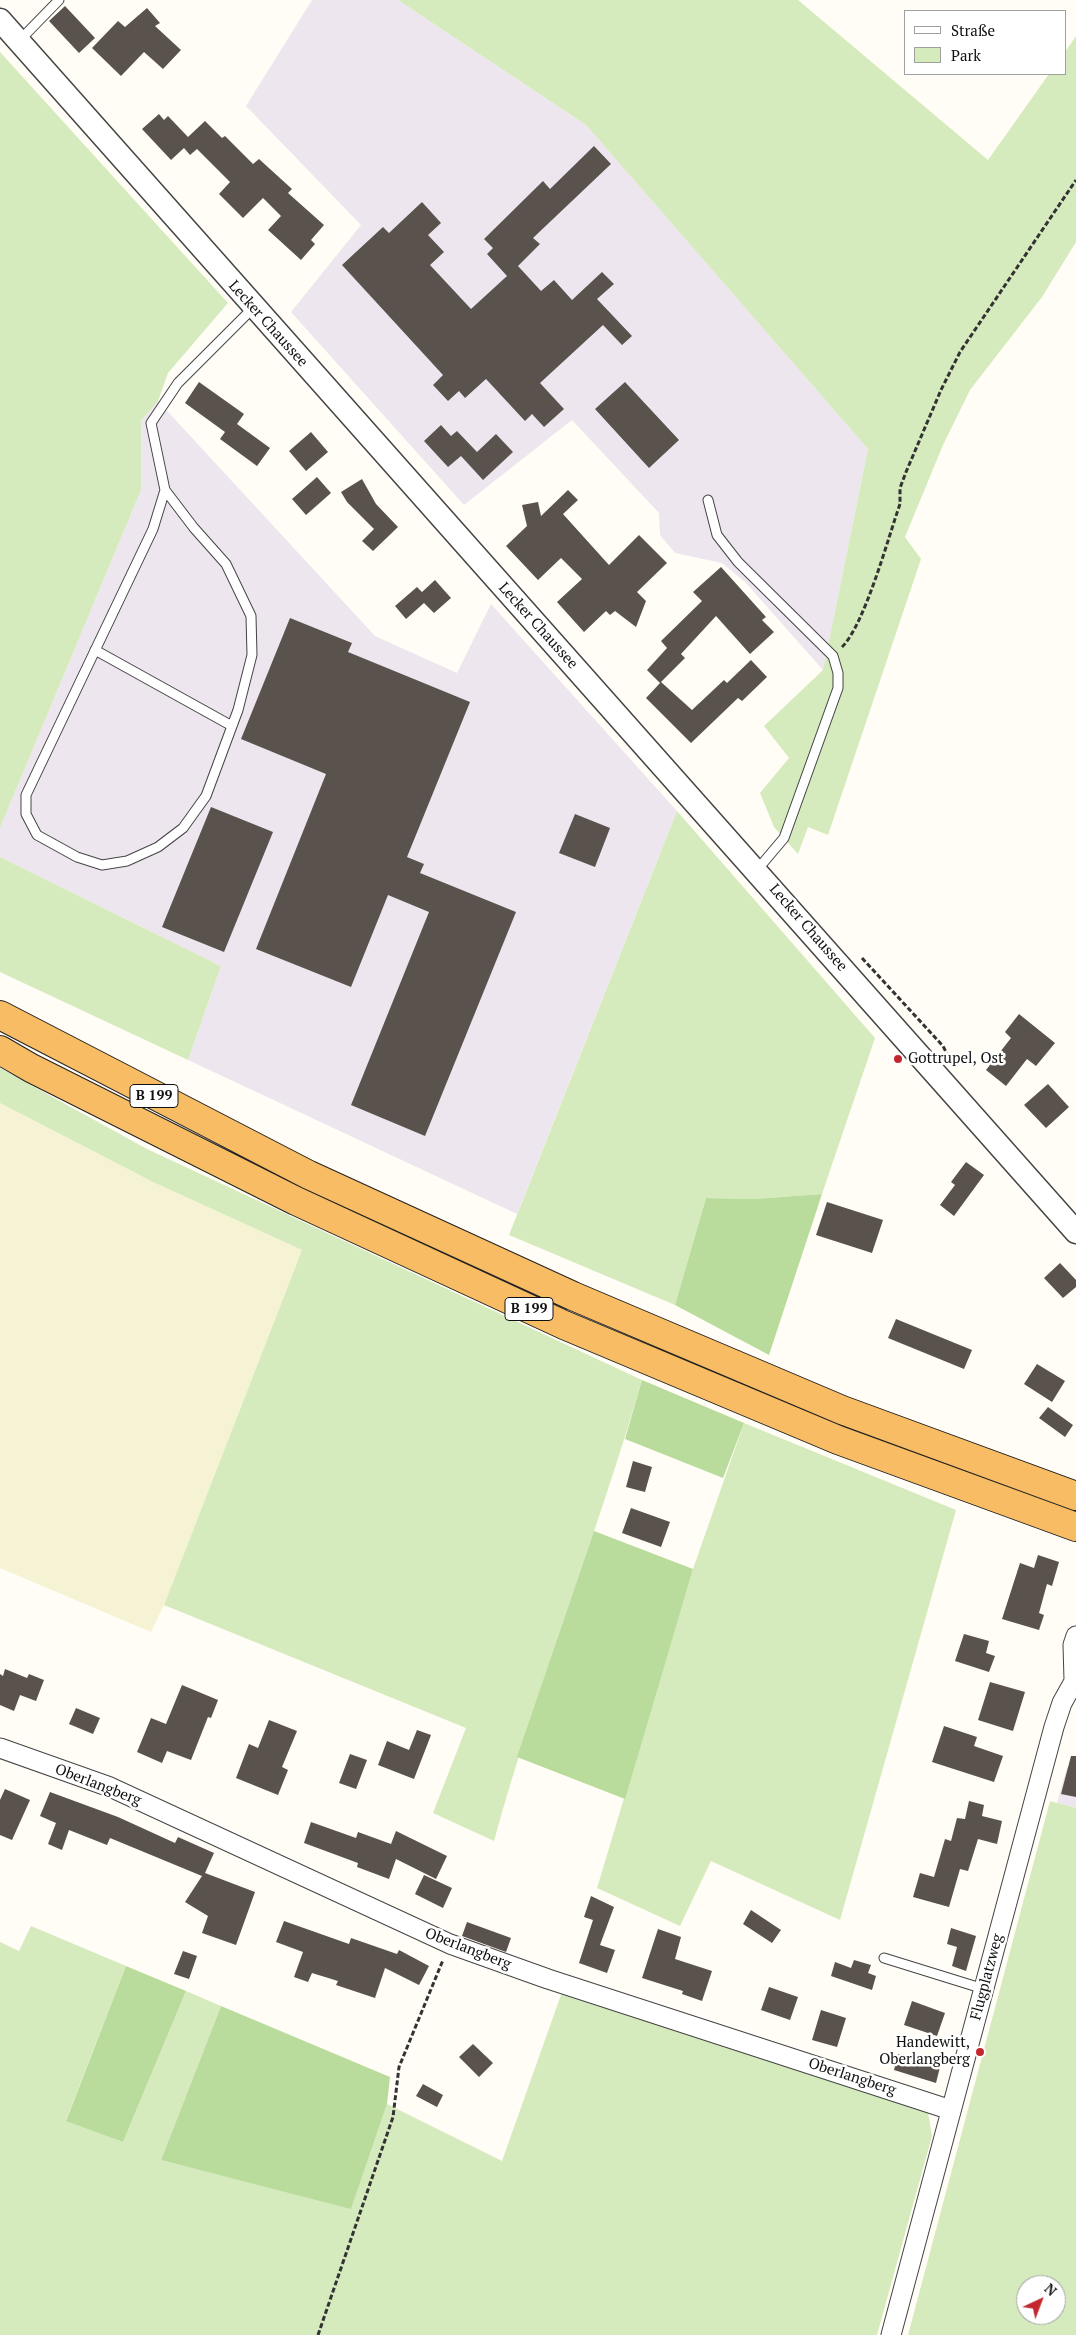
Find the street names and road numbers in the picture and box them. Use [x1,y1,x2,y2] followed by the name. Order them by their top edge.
[225,277,311,371] street label: Lecker Chaussee
[495,579,581,673] street label: Lecker Chaussee
[765,881,851,975] street label: Lecker Chaussee
[130,1084,178,1108] road number: B 199
[505,1298,553,1320] road number: B 199
[52,1760,144,1810] street label: Oberlangberg
[422,1924,514,1974] street label: Oberlangberg
[967,1932,1007,2022] street label: Flugplatzweg
[806,2054,898,2100] street label: Oberlangberg

